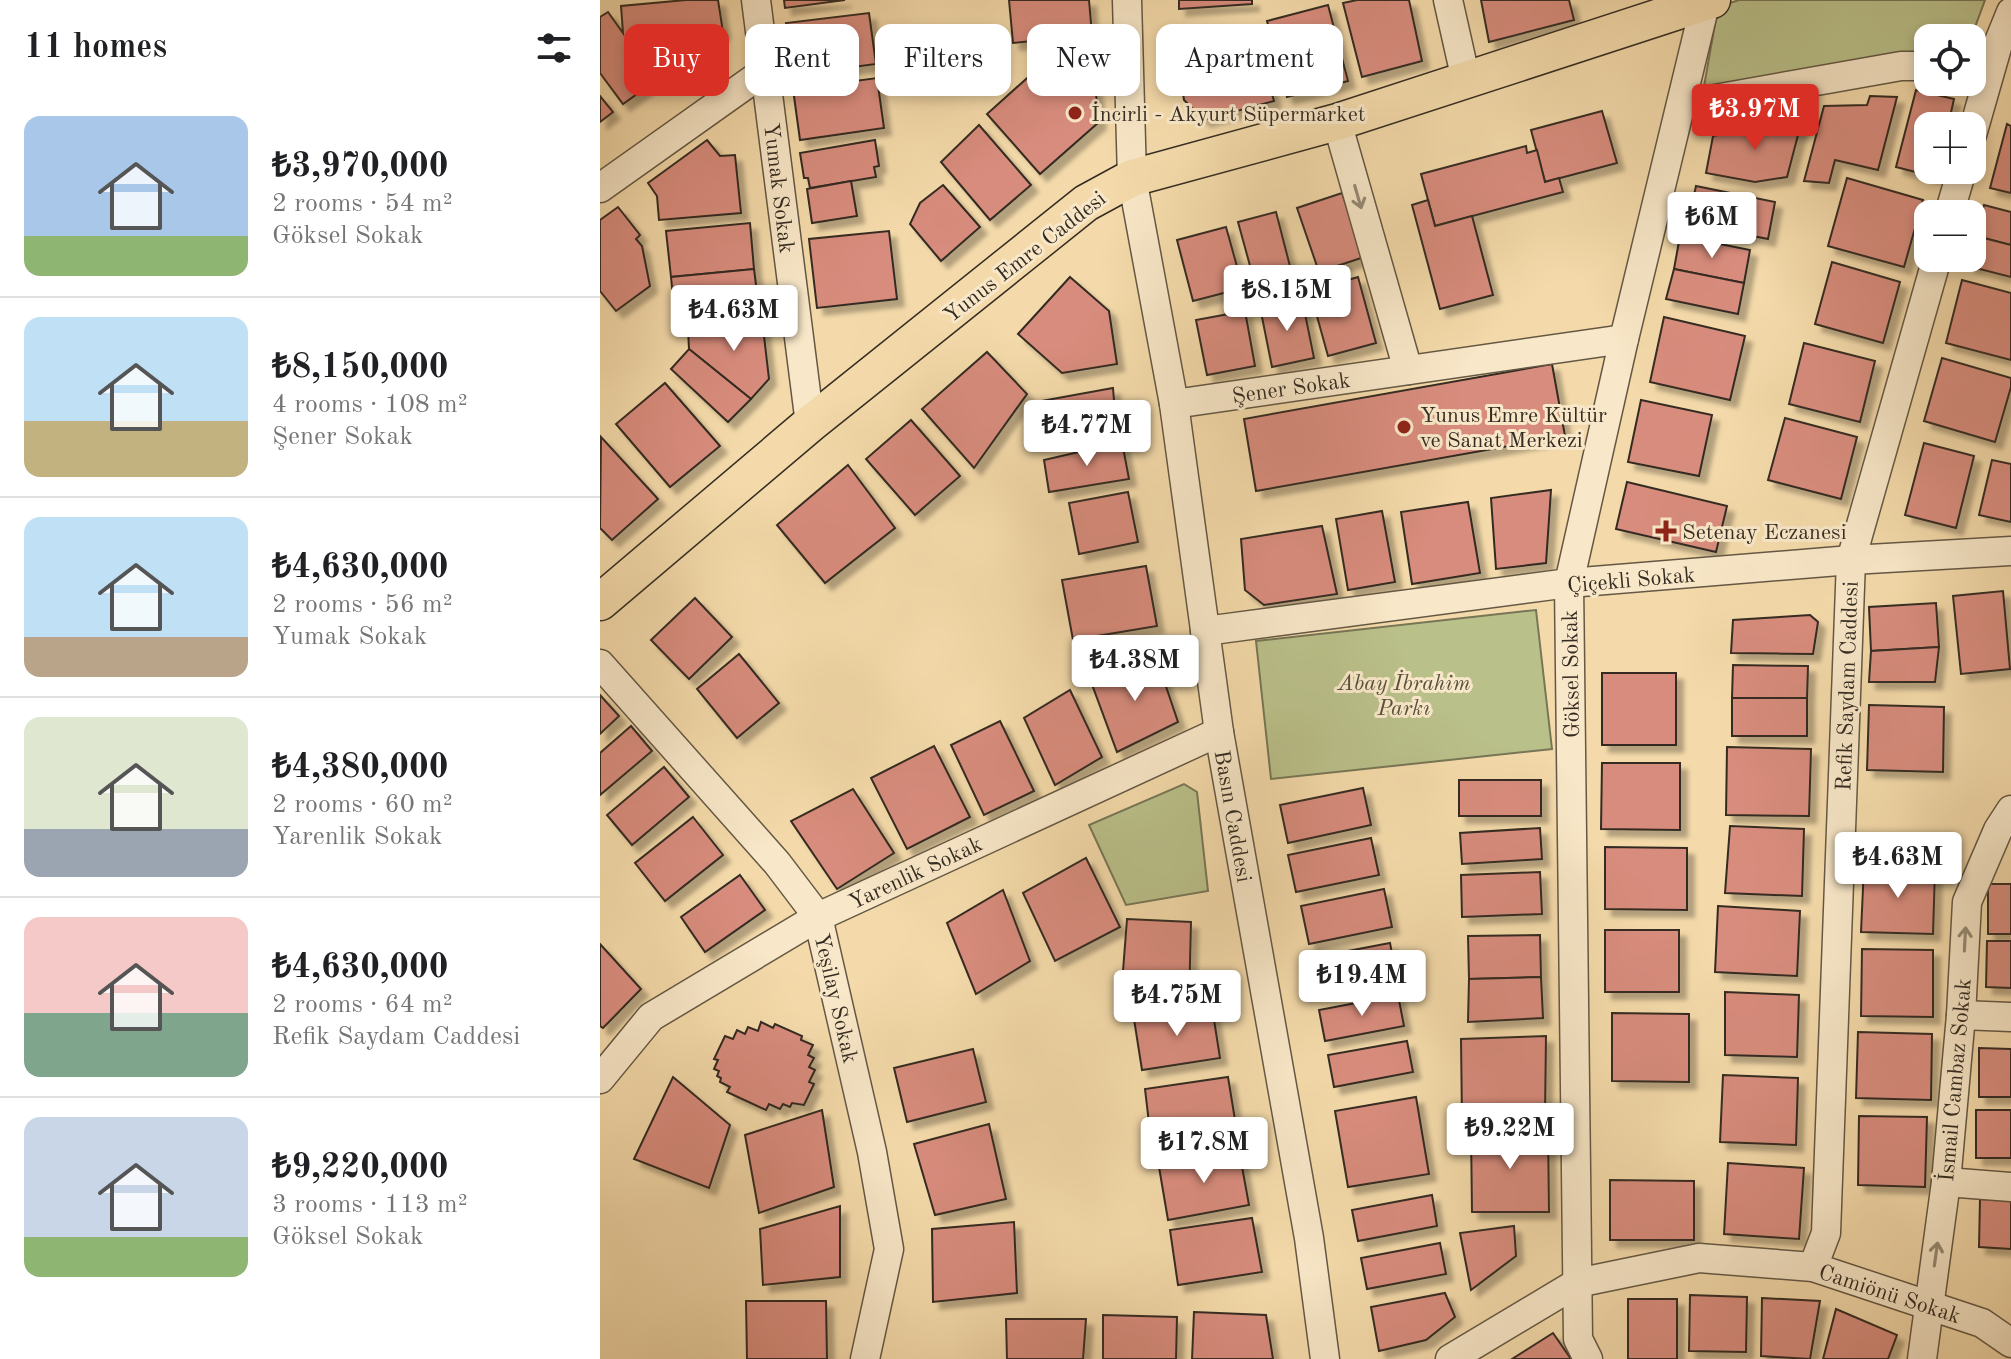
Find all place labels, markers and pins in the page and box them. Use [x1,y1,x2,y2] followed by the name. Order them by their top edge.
[1690,84,1820,152] pin: ₺3.97M
[1091,101,1366,126] place label: İncirli - Akyurt Süpermarket
[1066,104,1084,122] marker: İncirli - Akyurt Süpermarket
[1673,192,1751,260] pin: ₺6M
[1222,265,1352,333] pin: ₺8.15M
[669,285,799,353] pin: ₺4.63M
[1022,400,1152,468] pin: ₺4.77M
[1420,405,1607,452] place label: Yunus Emre Kültür ve Sanat Merkezi
[1395,418,1413,436] marker: Yunus Emre Kültür ve Sanat Merkezi
[1657,522,1675,540] marker: Setenay Eczanesi
[1682,522,1847,544] place label: Setenay Eczanesi
[1070,635,1200,703] pin: ₺4.38M
[1833,832,1963,900] pin: ₺4.63M
[1297,950,1427,1018] pin: ₺19.4M
[1112,970,1242,1038] pin: ₺4.75M
[1445,1103,1575,1171] pin: ₺9.22M
[1139,1117,1269,1185] pin: ₺17.8M

